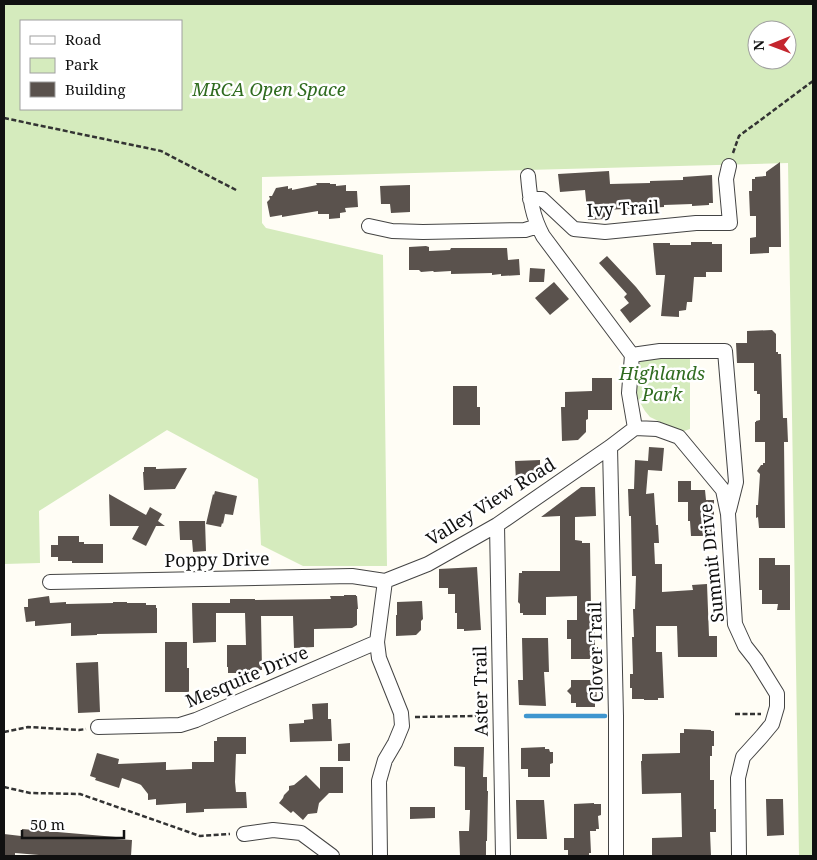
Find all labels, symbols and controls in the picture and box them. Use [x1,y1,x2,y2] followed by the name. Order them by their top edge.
[20,20,182,110] legend
[747,20,797,70] north arrow
[65,29,101,49] text: Road
[749,40,768,51] text: N
[65,54,99,74] text: Park
[191,77,346,101] park label: MRCA Open Space
[65,79,126,99] text: Building
[586,194,660,222] street label: Ivy Trail
[618,361,705,406] park label: Highlands Park
[421,452,560,551] street label: Valley View Road
[693,502,729,624] street label: Summit Drive
[164,546,270,572] street label: Poppy Drive
[582,601,608,703] street label: Clover Trail
[182,639,312,713] street label: Mesquite Drive
[467,645,493,737] street label: Aster Trail
[22,808,125,840] scale bar
[30,814,65,834] text: 50 m

